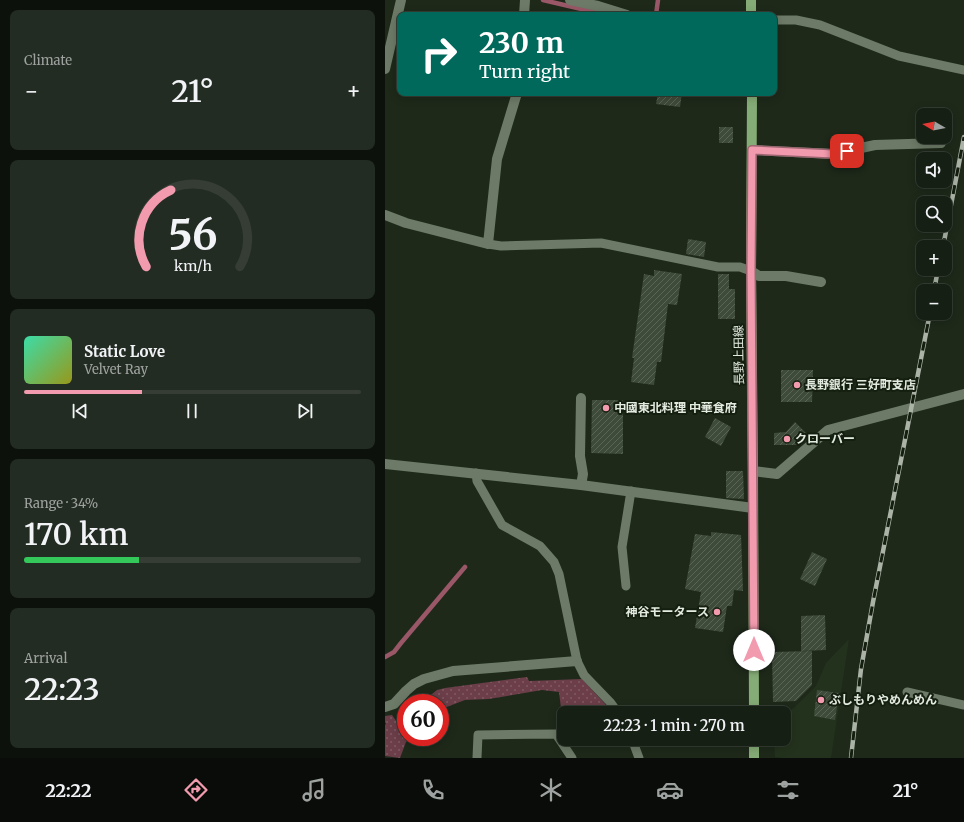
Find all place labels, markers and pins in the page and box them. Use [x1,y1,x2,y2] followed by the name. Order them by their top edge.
[830,134,864,168] pin
[805,377,916,392] place label: 長野銀行 三好町支店
[792,380,802,390] marker: 長野銀行 三好町支店
[614,400,737,415] place label: 中國東北料理 中華食府
[601,403,611,413] marker: 中國東北料理 中華食府
[795,431,855,446] place label: クローバー
[782,434,792,444] marker: クローバー
[626,604,709,619] place label: 神谷モータース
[712,607,722,617] marker: 神谷モータース
[829,692,937,707] place label: ぶしもりやめんめん
[816,695,826,705] marker: ぶしもりやめんめん

